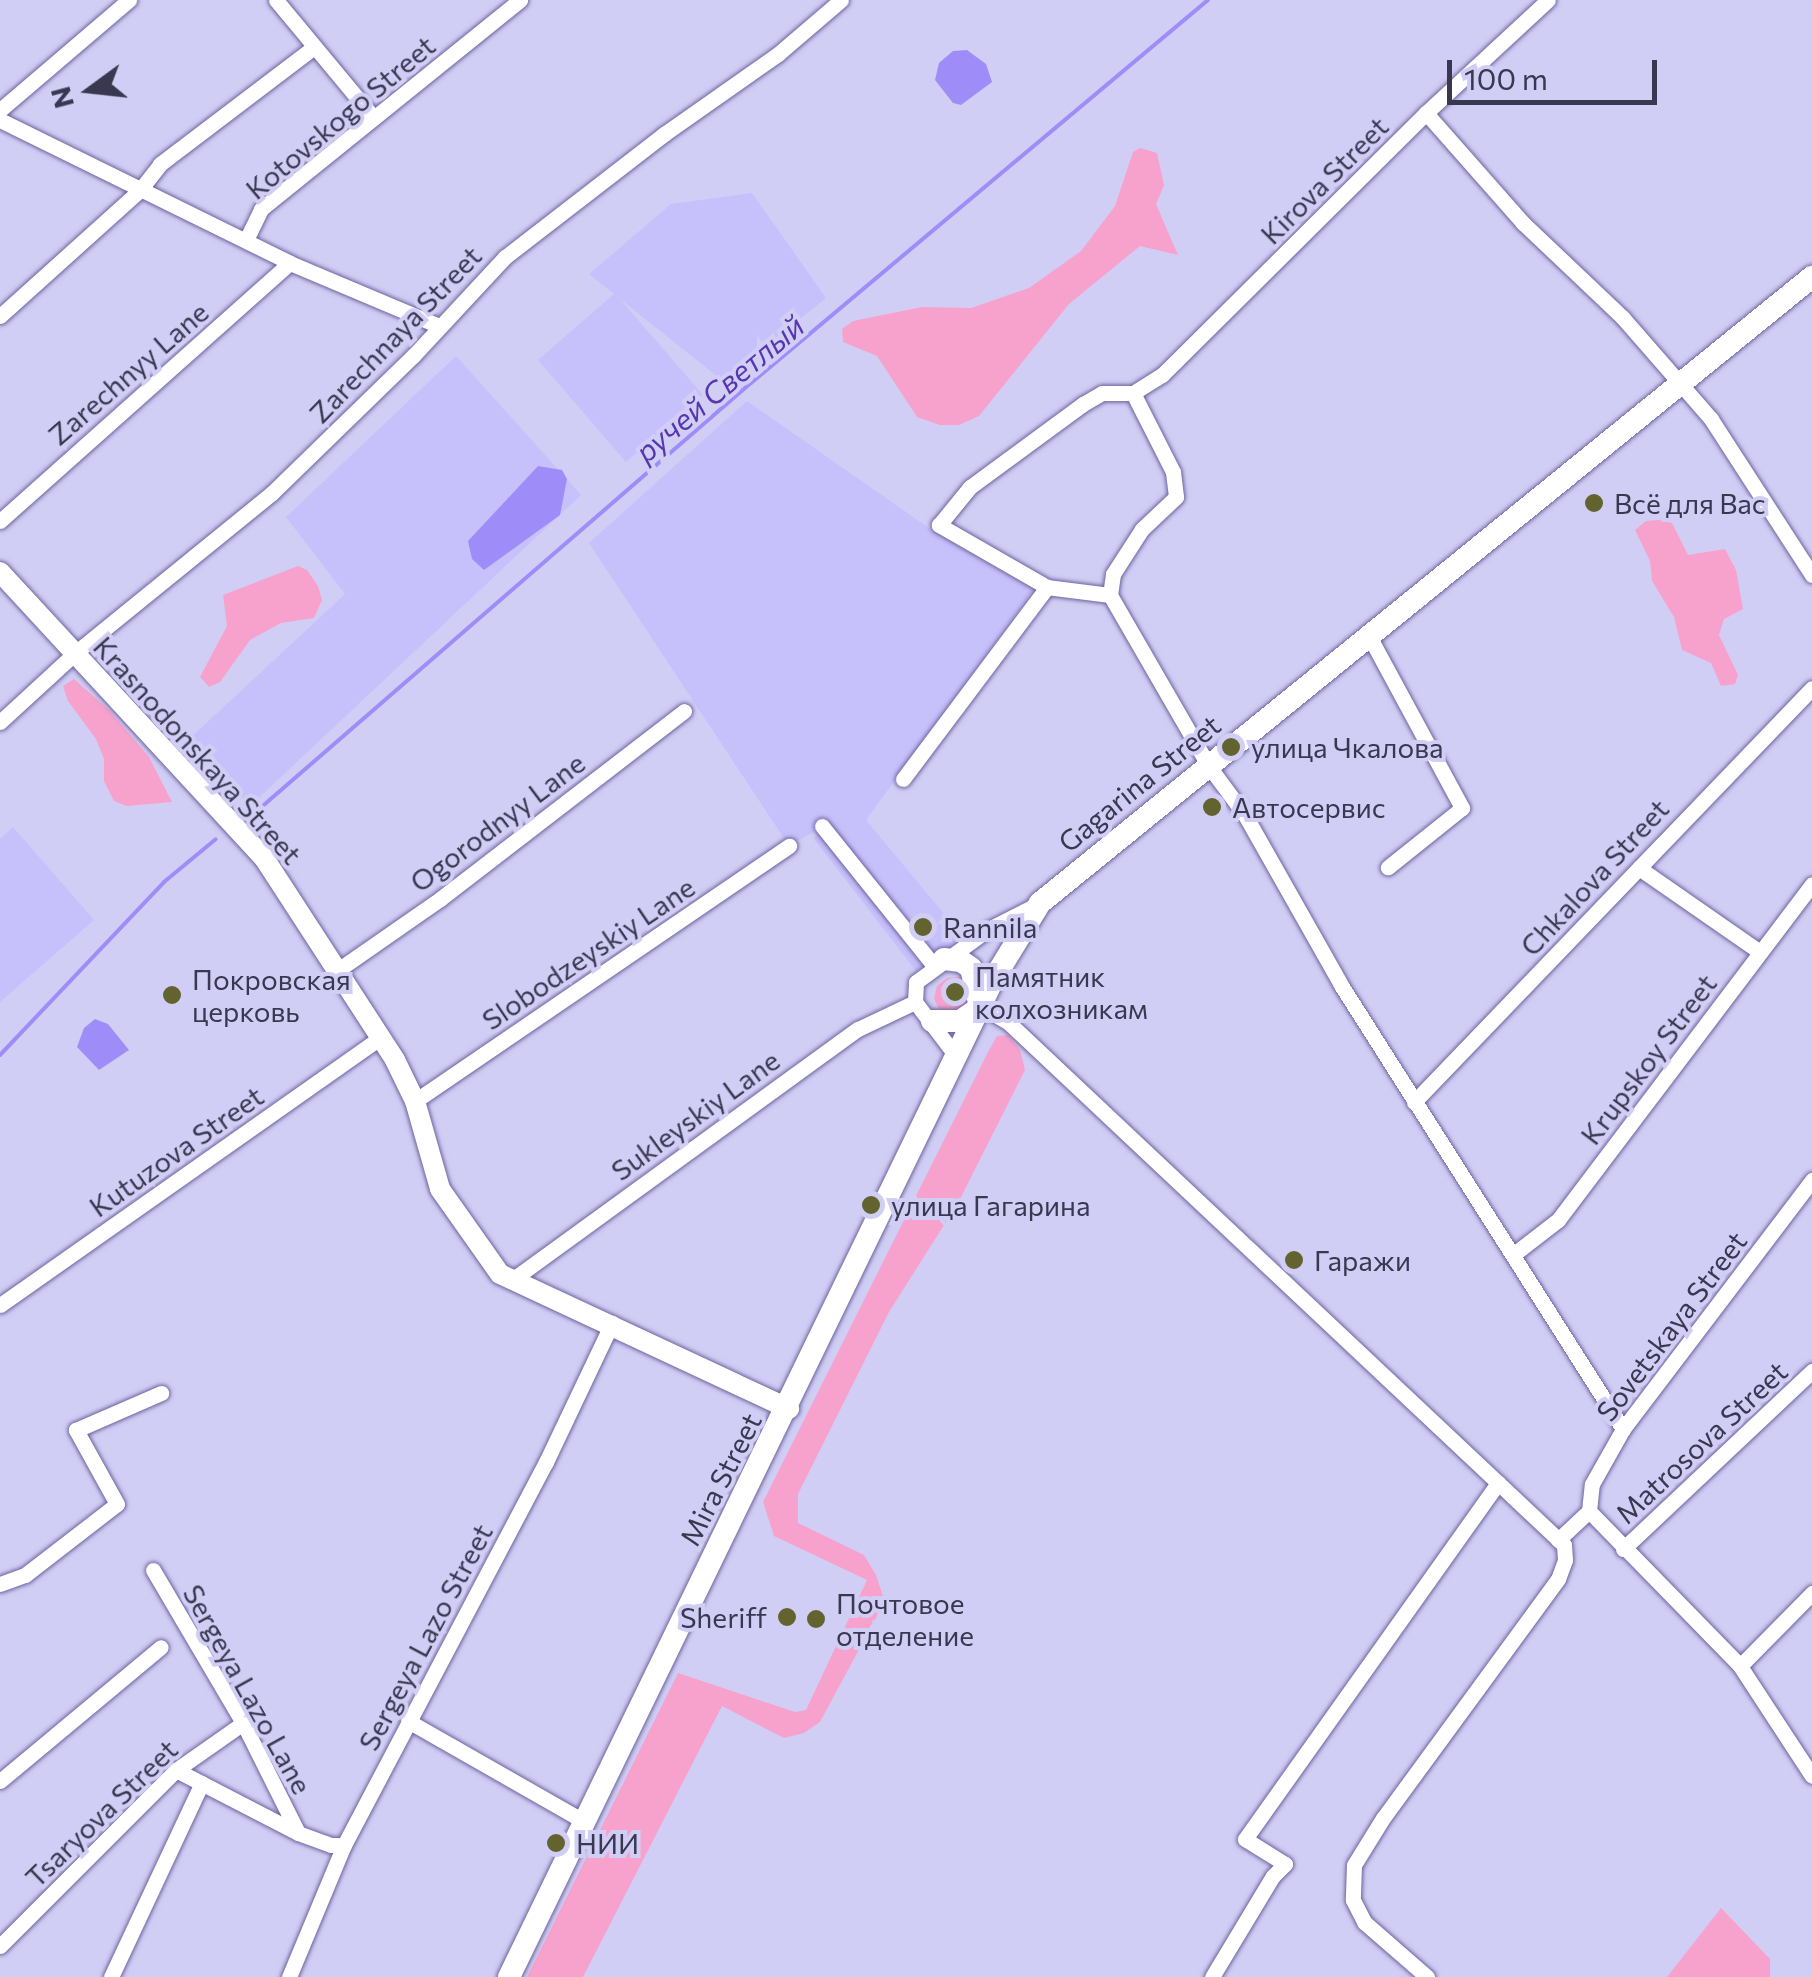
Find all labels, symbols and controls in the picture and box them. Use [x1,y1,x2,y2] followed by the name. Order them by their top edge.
[239,28,441,206] street label: Kotovskogo Street
[40,40,140,140] north arrow
[1452,40,1662,102] scale bar
[1464,59,1548,96] text: 100 m
[42,83,80,112] text: N
[1253,109,1395,251] street label: Kirova Street
[302,239,488,429] street label: Zarechnaya Street
[41,295,215,451] street label: Zarechnyy Lane
[627,307,811,469] water label: ручей Светлый
[1614,486,1766,520] place label: Всё для Вас
[1583,492,1605,514] marker: Всё для Вас
[87,629,309,871] street label: Krasnodonskaya Street
[1051,708,1227,858] street label: Gagarina Street
[1251,730,1444,764] place label: улица Чкалова
[1220,736,1242,758] marker: улица Чкалова
[403,745,591,899] street label: Ogorodnyy Lane
[1232,790,1386,824] place label: Автосервис
[1513,792,1675,962] street label: Chkalova Street
[1201,796,1223,818] marker: Автосервис
[475,870,701,1036] street label: Slobodzeyskiy Lane
[943,910,1037,944] place label: Rannila
[912,916,934,938] marker: Rannila
[975,959,1148,1025] place label: Памятник колхозникам
[192,962,351,1028] place label: Покровская церковь
[1573,967,1723,1151] street label: Krupskoy Street
[944,981,966,1003] marker: Памятник колхозникам
[161,984,183,1006] marker: Покровская церковь
[604,1043,786,1187] street label: Sukleyskiy Lane
[83,1079,269,1223] street label: Kutuzova Street
[891,1188,1091,1222] place label: улица Гагарина
[860,1194,882,1216] marker: улица Гагарина
[1589,1225,1753,1427] street label: Sovetskaya Street
[1314,1243,1411,1277] place label: Гаражи
[1283,1249,1305,1271] marker: Гаражи
[1608,1354,1794,1530] street label: Matrosova Street
[672,1407,768,1551] street label: Mira Street
[351,1518,499,1756] street label: Sergeya Lazo Street
[177,1579,319,1799] street label: Sergeya Lazo Lane
[836,1586,974,1652] place label: Почтовое отделение
[680,1600,767,1634] place label: Sheriff
[776,1606,798,1628] marker: Sheriff
[805,1608,827,1630] marker: Почтовое отделение
[18,1732,184,1894] street label: Tsaryova Street
[576,1826,639,1860] place label: НИИ
[545,1832,567,1854] marker: НИИ

